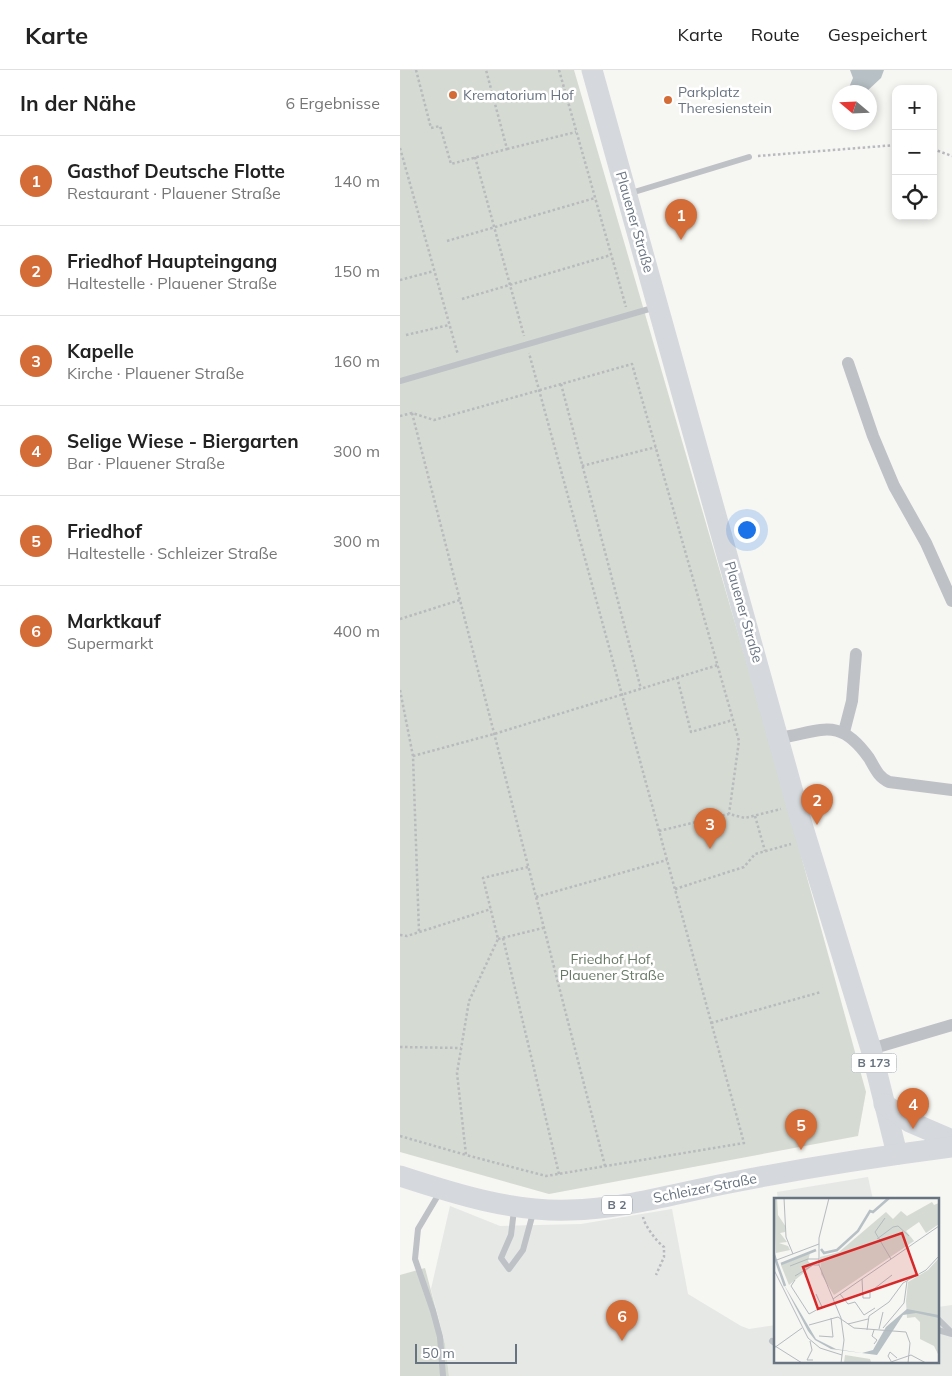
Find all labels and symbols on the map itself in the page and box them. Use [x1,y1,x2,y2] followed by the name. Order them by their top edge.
[678,83,772,117] place label: Parkplatz Theresienstein
[832,85,877,130] north arrow
[463,86,574,104] place label: Krematorium Hof
[447,89,459,101] marker: Krematorium Hof
[662,94,674,106] marker: Parkplatz Theresienstein
[612,169,658,275] street label: Plauener Straße
[665,199,697,240] pin: 1
[734,517,760,543] your location
[721,559,767,665] street label: Plauener Straße
[801,784,833,825] pin: 2
[694,808,726,849] pin: 3
[560,950,664,984] park label: Friedhof Hof, Plauener Straße
[852,1054,896,1072] road number: B 173
[897,1088,929,1129] pin: 4
[785,1109,817,1150] pin: 5
[652,1169,758,1207] street label: Schleizer Straße
[602,1196,632,1214] road number: B 2
[774,1198,940,1364] inset map
[606,1300,638,1341] pin: 6
[415,1341,518,1364] scale bar

